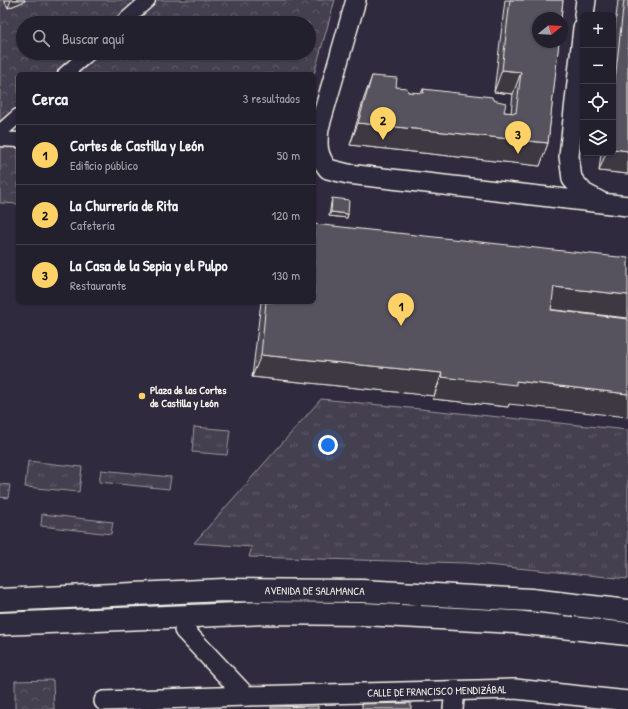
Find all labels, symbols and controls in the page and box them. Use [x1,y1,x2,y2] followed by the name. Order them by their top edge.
[532,12,568,48] north arrow
[580,12,616,156] map controls
[580,12,616,48] button: +
[16,16,316,60] search box
[30,27,52,49] icon: search
[62,28,125,49] text: Buscar aquí
[580,48,616,84] button: −
[580,84,616,120] button: locate
[32,87,68,110] text: Cerca
[242,89,300,107] text: 3 resultados
[370,107,396,140] pin: 2
[580,120,616,156] button: layers
[505,121,531,154] pin: 3
[70,135,204,156] text: Cortes de Castilla y León
[43,146,47,164] text: 1
[277,146,300,164] text: 50 m
[70,156,138,174] text: Edificio público
[70,195,178,216] text: La Churrería de Rita
[42,206,48,224] text: 2
[272,206,300,224] text: 120 m
[70,216,115,234] text: Cafetería
[70,255,228,276] text: La Casa de la Sepia y el Pulpo
[42,266,48,284] text: 3
[272,266,300,284] text: 130 m
[70,276,126,294] text: Restaurante
[388,293,414,326] pin: 1
[150,383,227,411] place label: Plaza de las Cortes de Castilla y León
[137,391,147,401] marker: Plaza de las Cortes de Castilla y León
[318,435,338,455] your location
[265,583,365,598] street label: AVENIDA DE SALAMANCA
[367,682,507,700] street label: CALLE DE FRANCISCO MENDIZÁBAL

